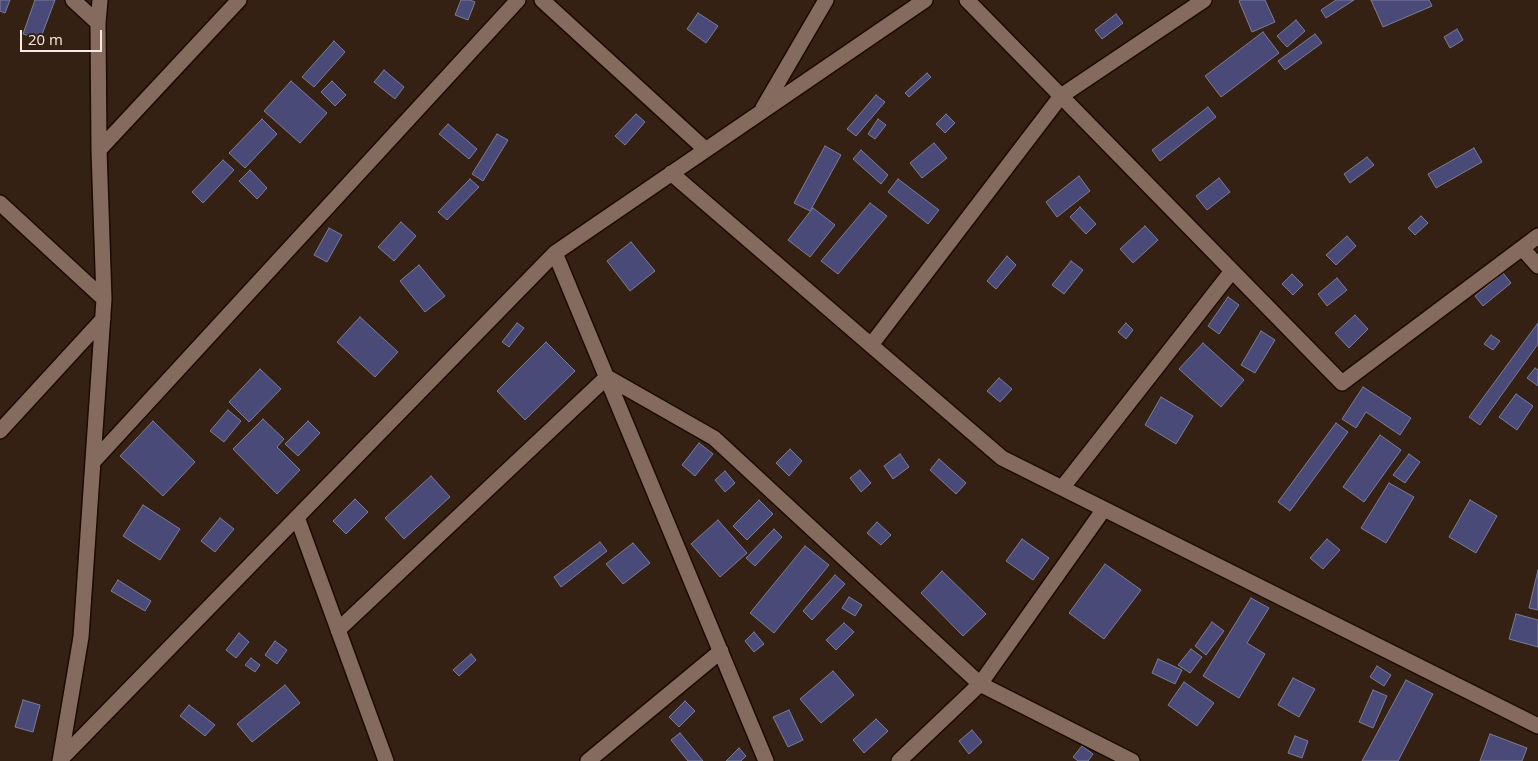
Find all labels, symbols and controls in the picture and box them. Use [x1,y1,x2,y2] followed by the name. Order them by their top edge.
[22,20,105,52] scale bar
[28,29,63,49] text: 20 m

